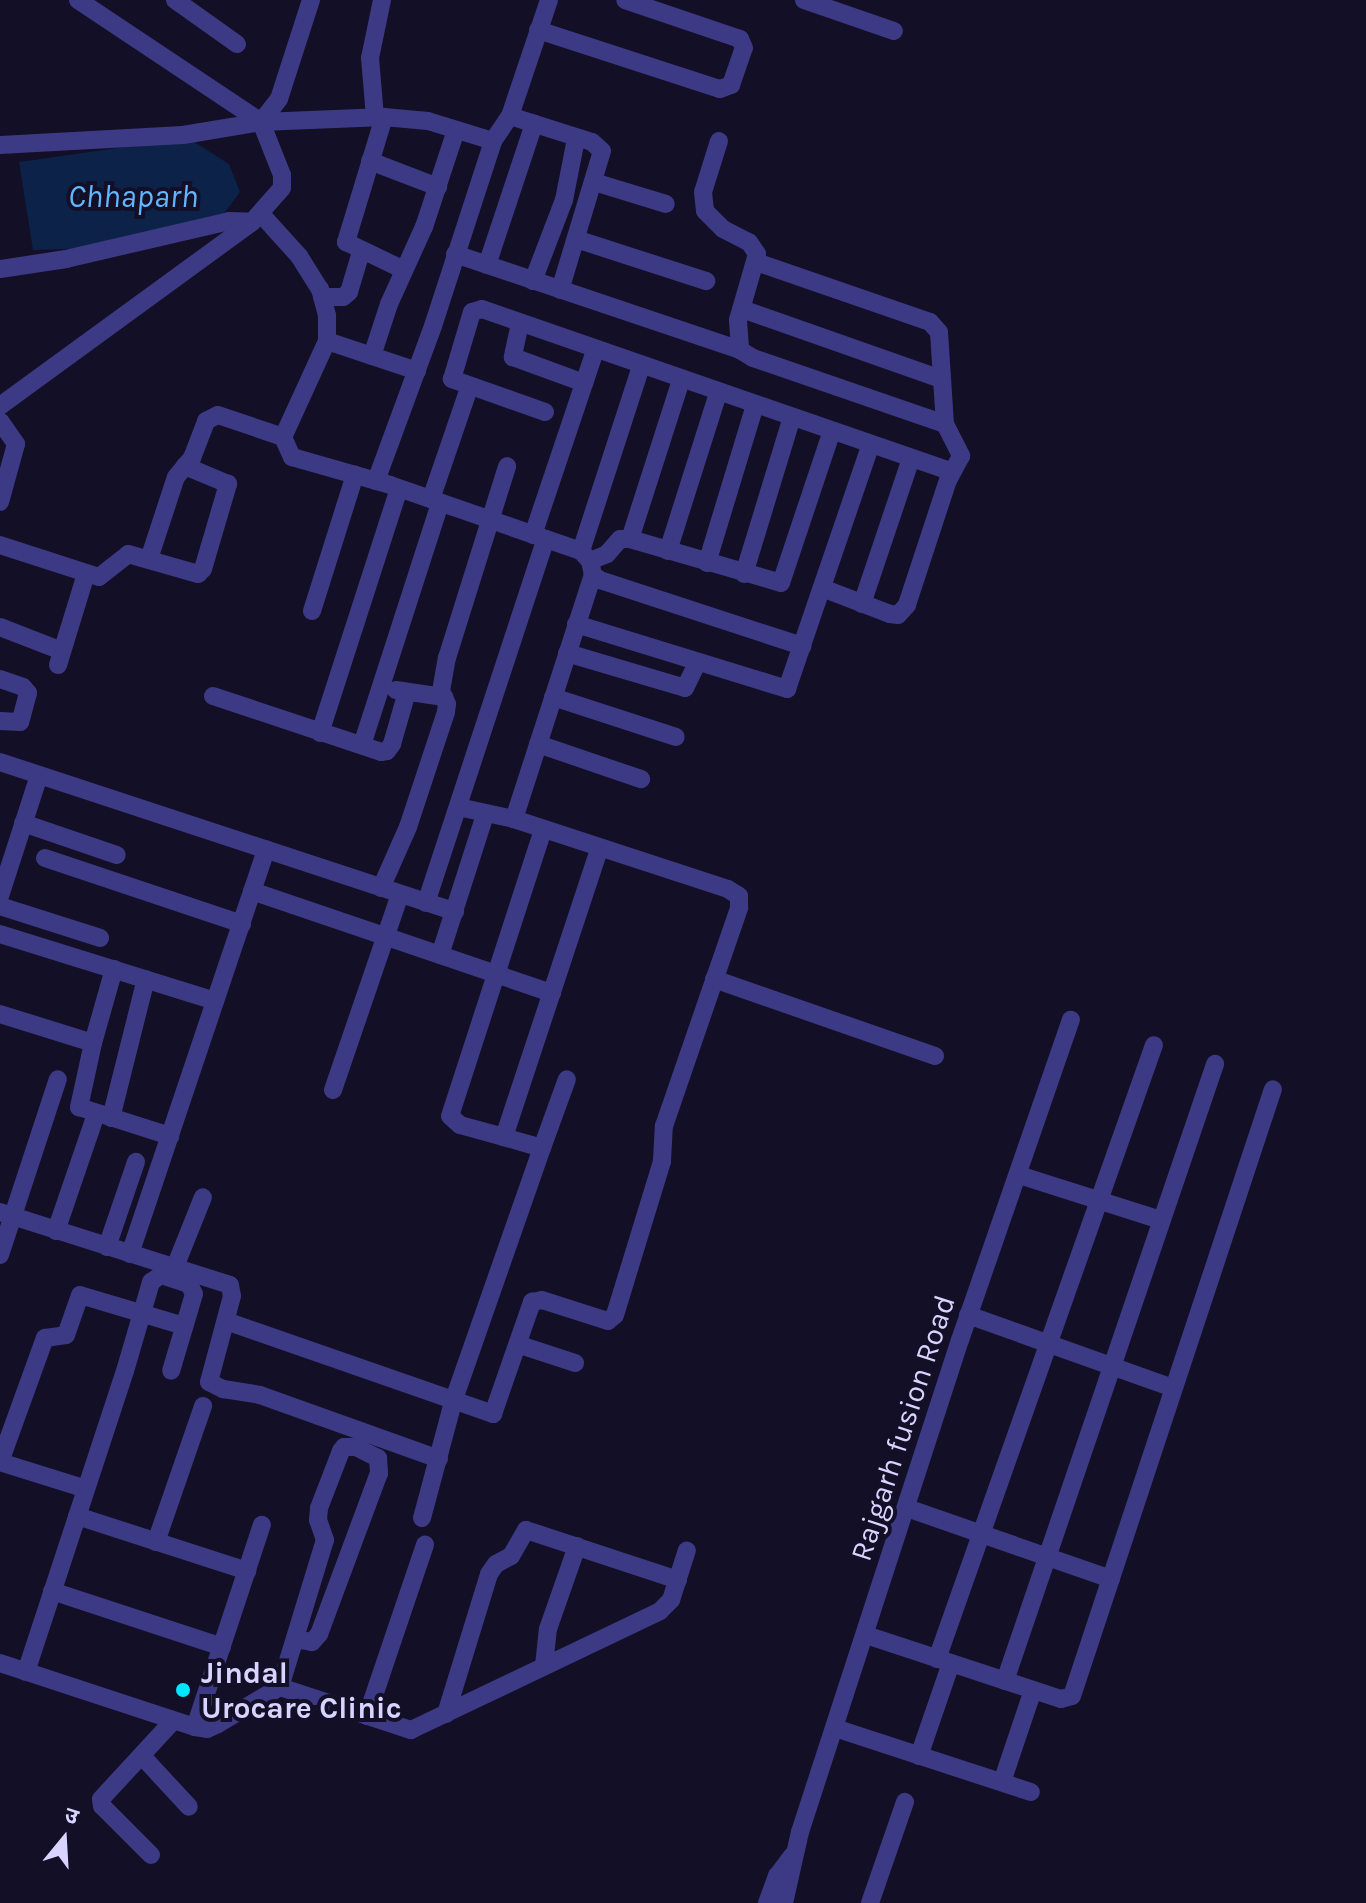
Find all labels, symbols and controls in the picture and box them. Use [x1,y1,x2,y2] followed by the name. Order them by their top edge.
[68,178,198,216] water label: Chhaparh
[843,1290,963,1566] street label: Rajgarh fusion Road
[201,1655,402,1726] place label: Jindal Urocare Clinic
[172,1679,194,1701] marker: Jindal Urocare Clinic
[24,1799,104,1879] north arrow
[61,1802,82,1831] text: उ

